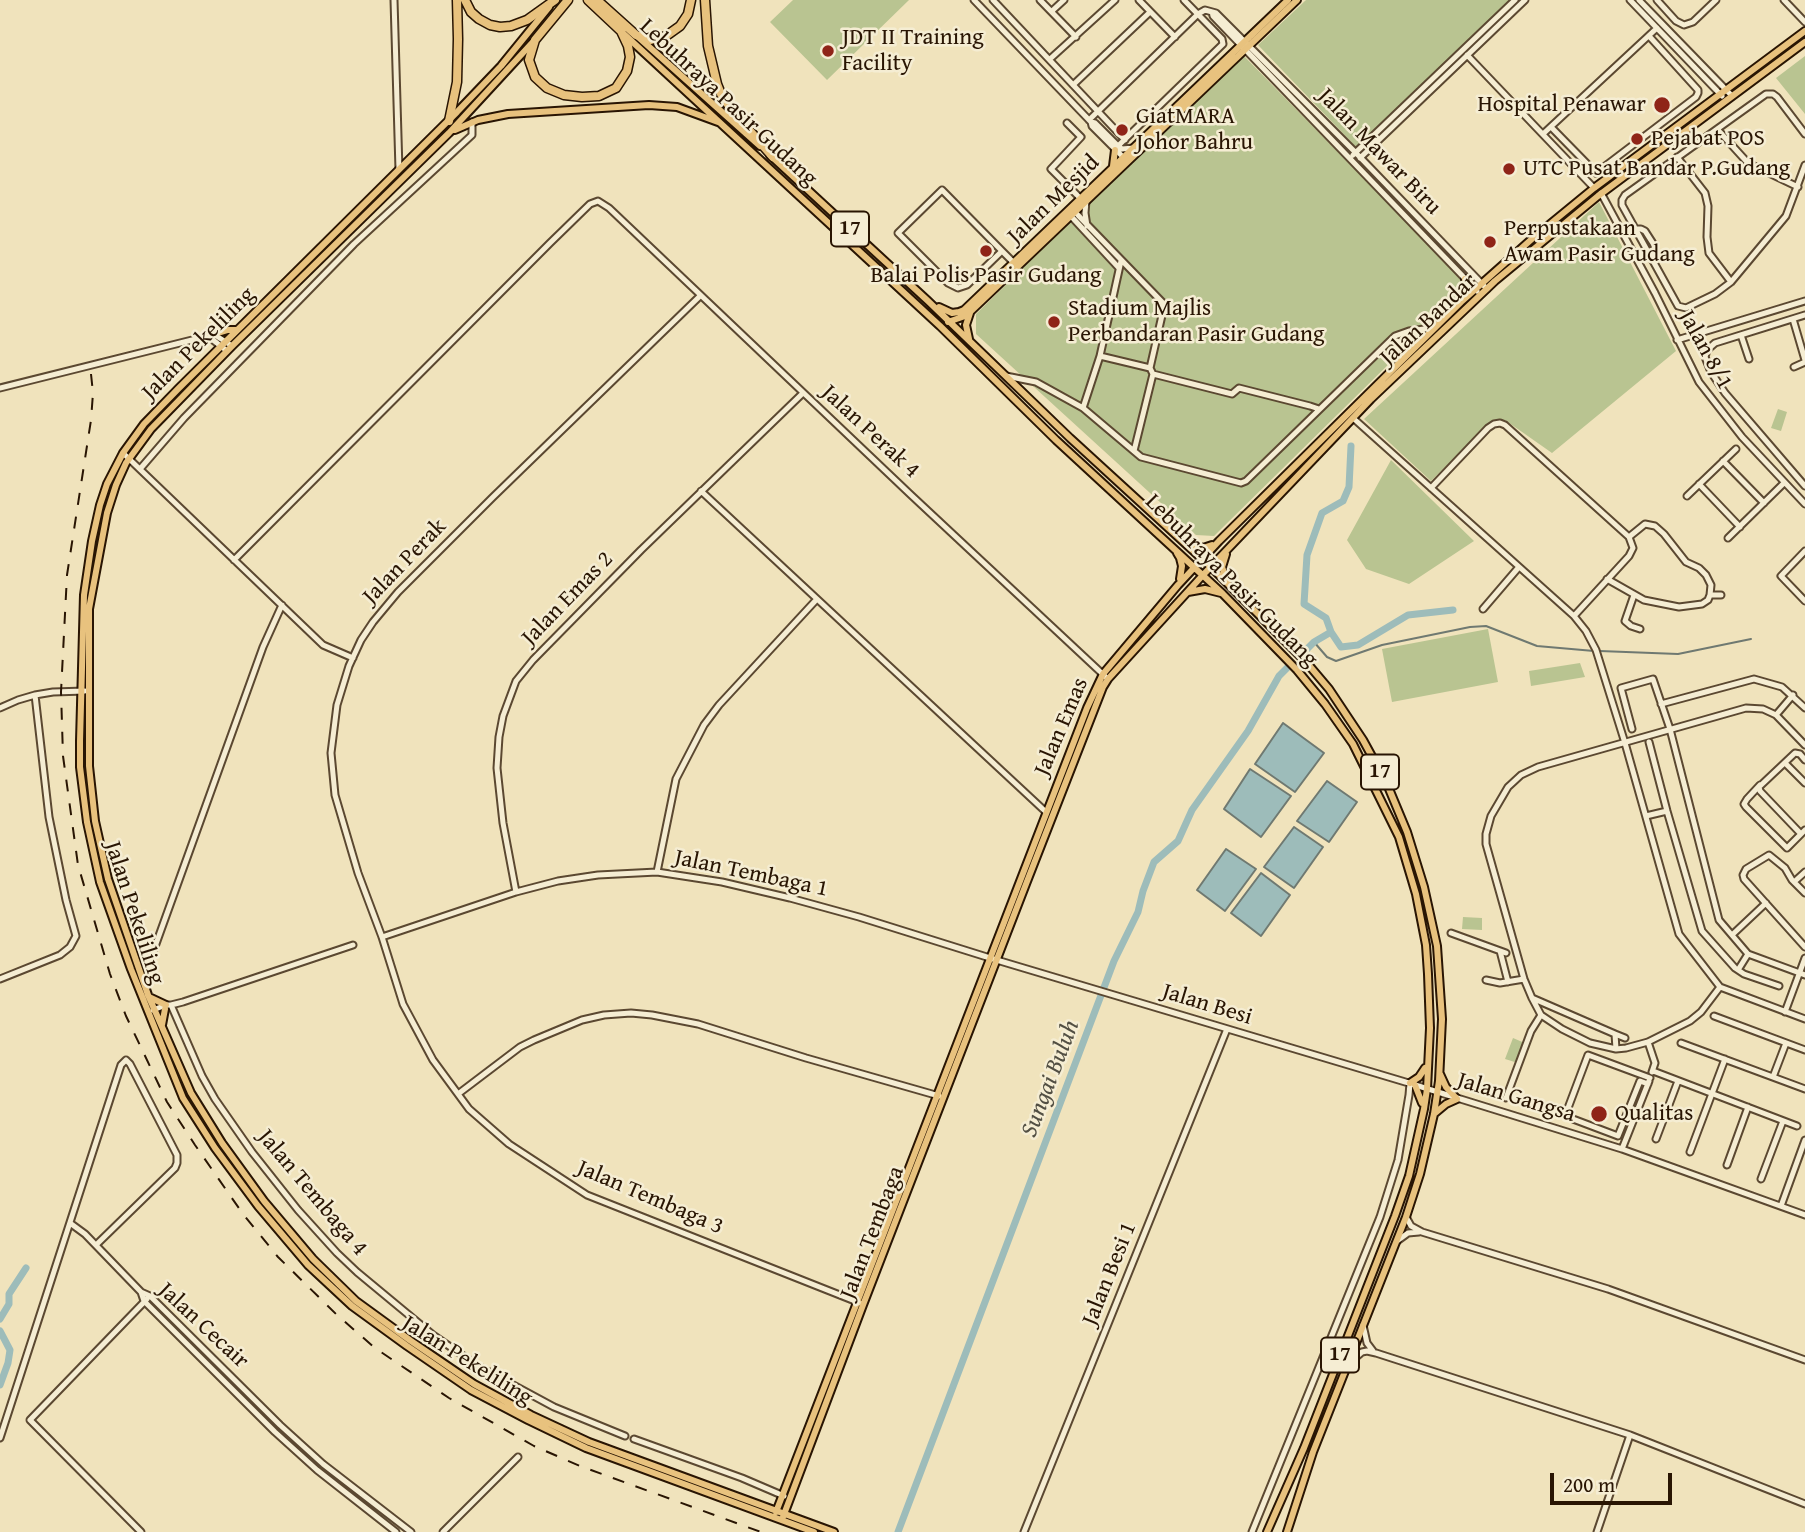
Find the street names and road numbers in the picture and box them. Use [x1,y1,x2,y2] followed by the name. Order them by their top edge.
[633,13,823,193] street label: Lebuhraya Pasir Gudang
[1312,83,1446,221] street label: Jalan Mawar Biru
[1002,149,1106,251] street label: Jalan Mesjid
[831,212,869,246] road number: 17
[1375,268,1483,372] street label: Jalan Bandar
[137,282,261,406] street label: Jalan Pekeliling
[1672,306,1738,394] street label: Jalan 8/1
[815,379,925,485] street label: Jalan Perak 4
[1139,489,1323,673] street label: Lebuhraya Pasir Gudang
[357,513,453,611] street label: Jalan Perak
[516,546,620,652] street label: Jalan Emas 2
[1029,674,1095,780] street label: Jalan Emas
[1361,754,1399,790] road number: 17
[98,838,170,988] street label: Jalan Pekeliling
[672,844,830,904] street label: Jalan Tembaga 1
[1159,978,1255,1032] street label: Jalan Besi
[1454,1067,1578,1129] street label: Jalan Gangsa
[251,1124,373,1262] street label: Jalan Tembaga 4
[573,1155,727,1241] street label: Jalan Tembaga 3
[835,1163,911,1303] street label: Jalan Tembaga
[1077,1218,1143,1330] street label: Jalan Besi 1
[152,1277,254,1375] street label: Jalan Cecair
[397,1310,537,1412] street label: Jalan Pekeliling
[1321,1338,1359,1372] road number: 17

